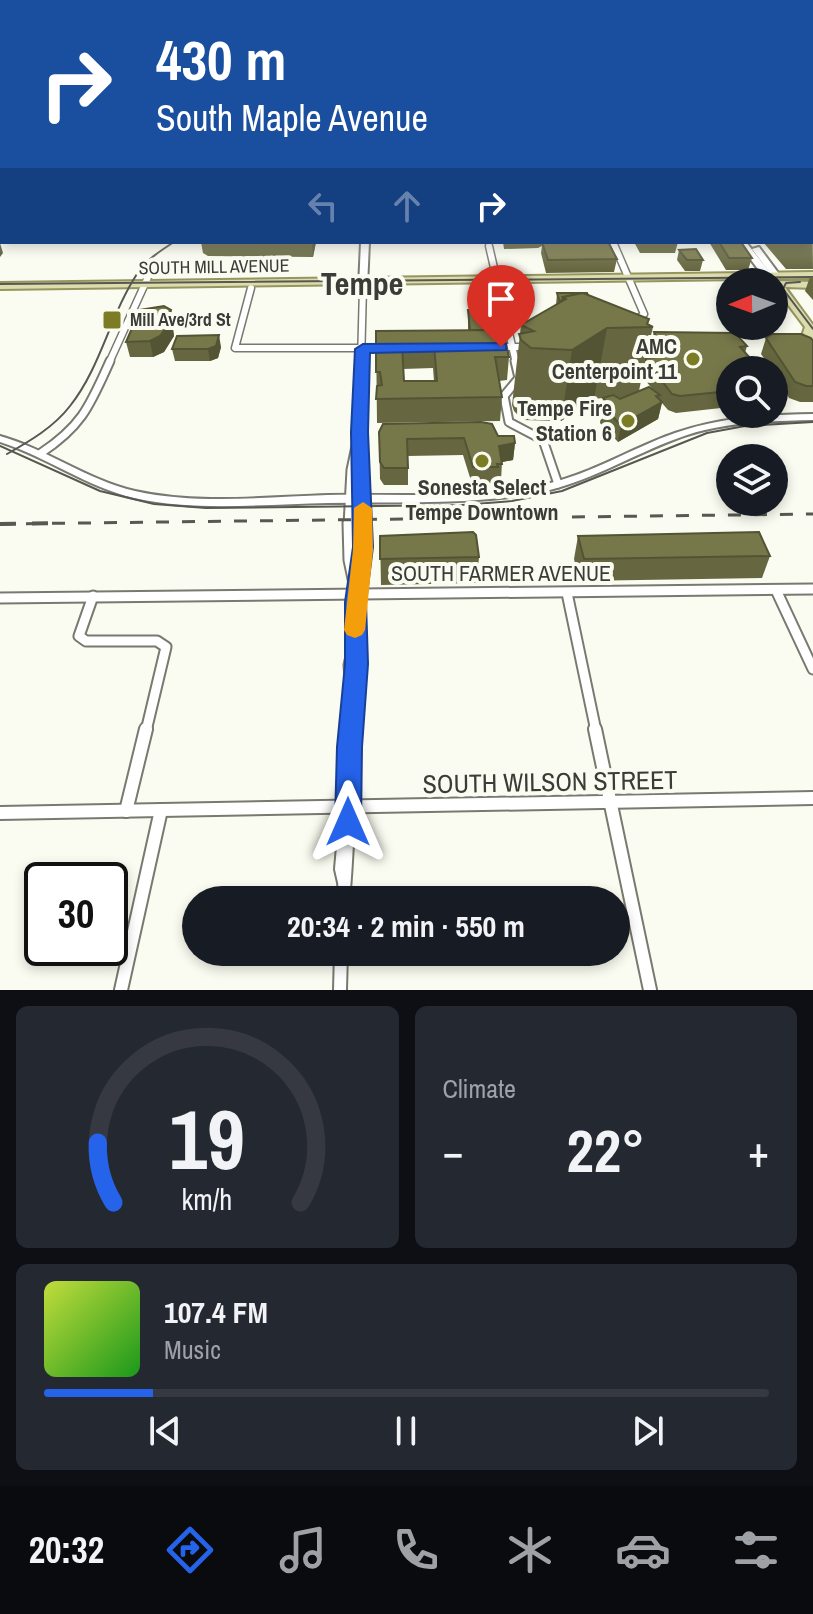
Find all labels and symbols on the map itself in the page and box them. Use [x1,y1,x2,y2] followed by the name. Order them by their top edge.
[138,253,290,280] street label: SOUTH MILL AVENUE
[321,262,403,305] district label: Tempe
[467,265,535,347] pin
[716,268,788,340] north arrow
[130,307,231,332] place label: Mill Ave/3rd St
[101,309,123,331] marker: Mill Ave/3rd St
[552,331,678,386] place label: AMC Centerpoint 11
[684,350,702,368] marker: AMC Centerpoint 11
[517,393,612,448] place label: Tempe Fire Station 6
[619,412,637,430] marker: Tempe Fire Station 6
[473,452,491,470] marker: Sonesta Select Tempe Downtown
[405,472,559,527] place label: Sonesta Select Tempe Downtown
[391,558,611,588] street label: SOUTH FARMER AVENUE
[422,762,678,801] street label: SOUTH WILSON STREET
[306,780,390,864] position arrow
[24,862,128,966] speed limit sign: 30

